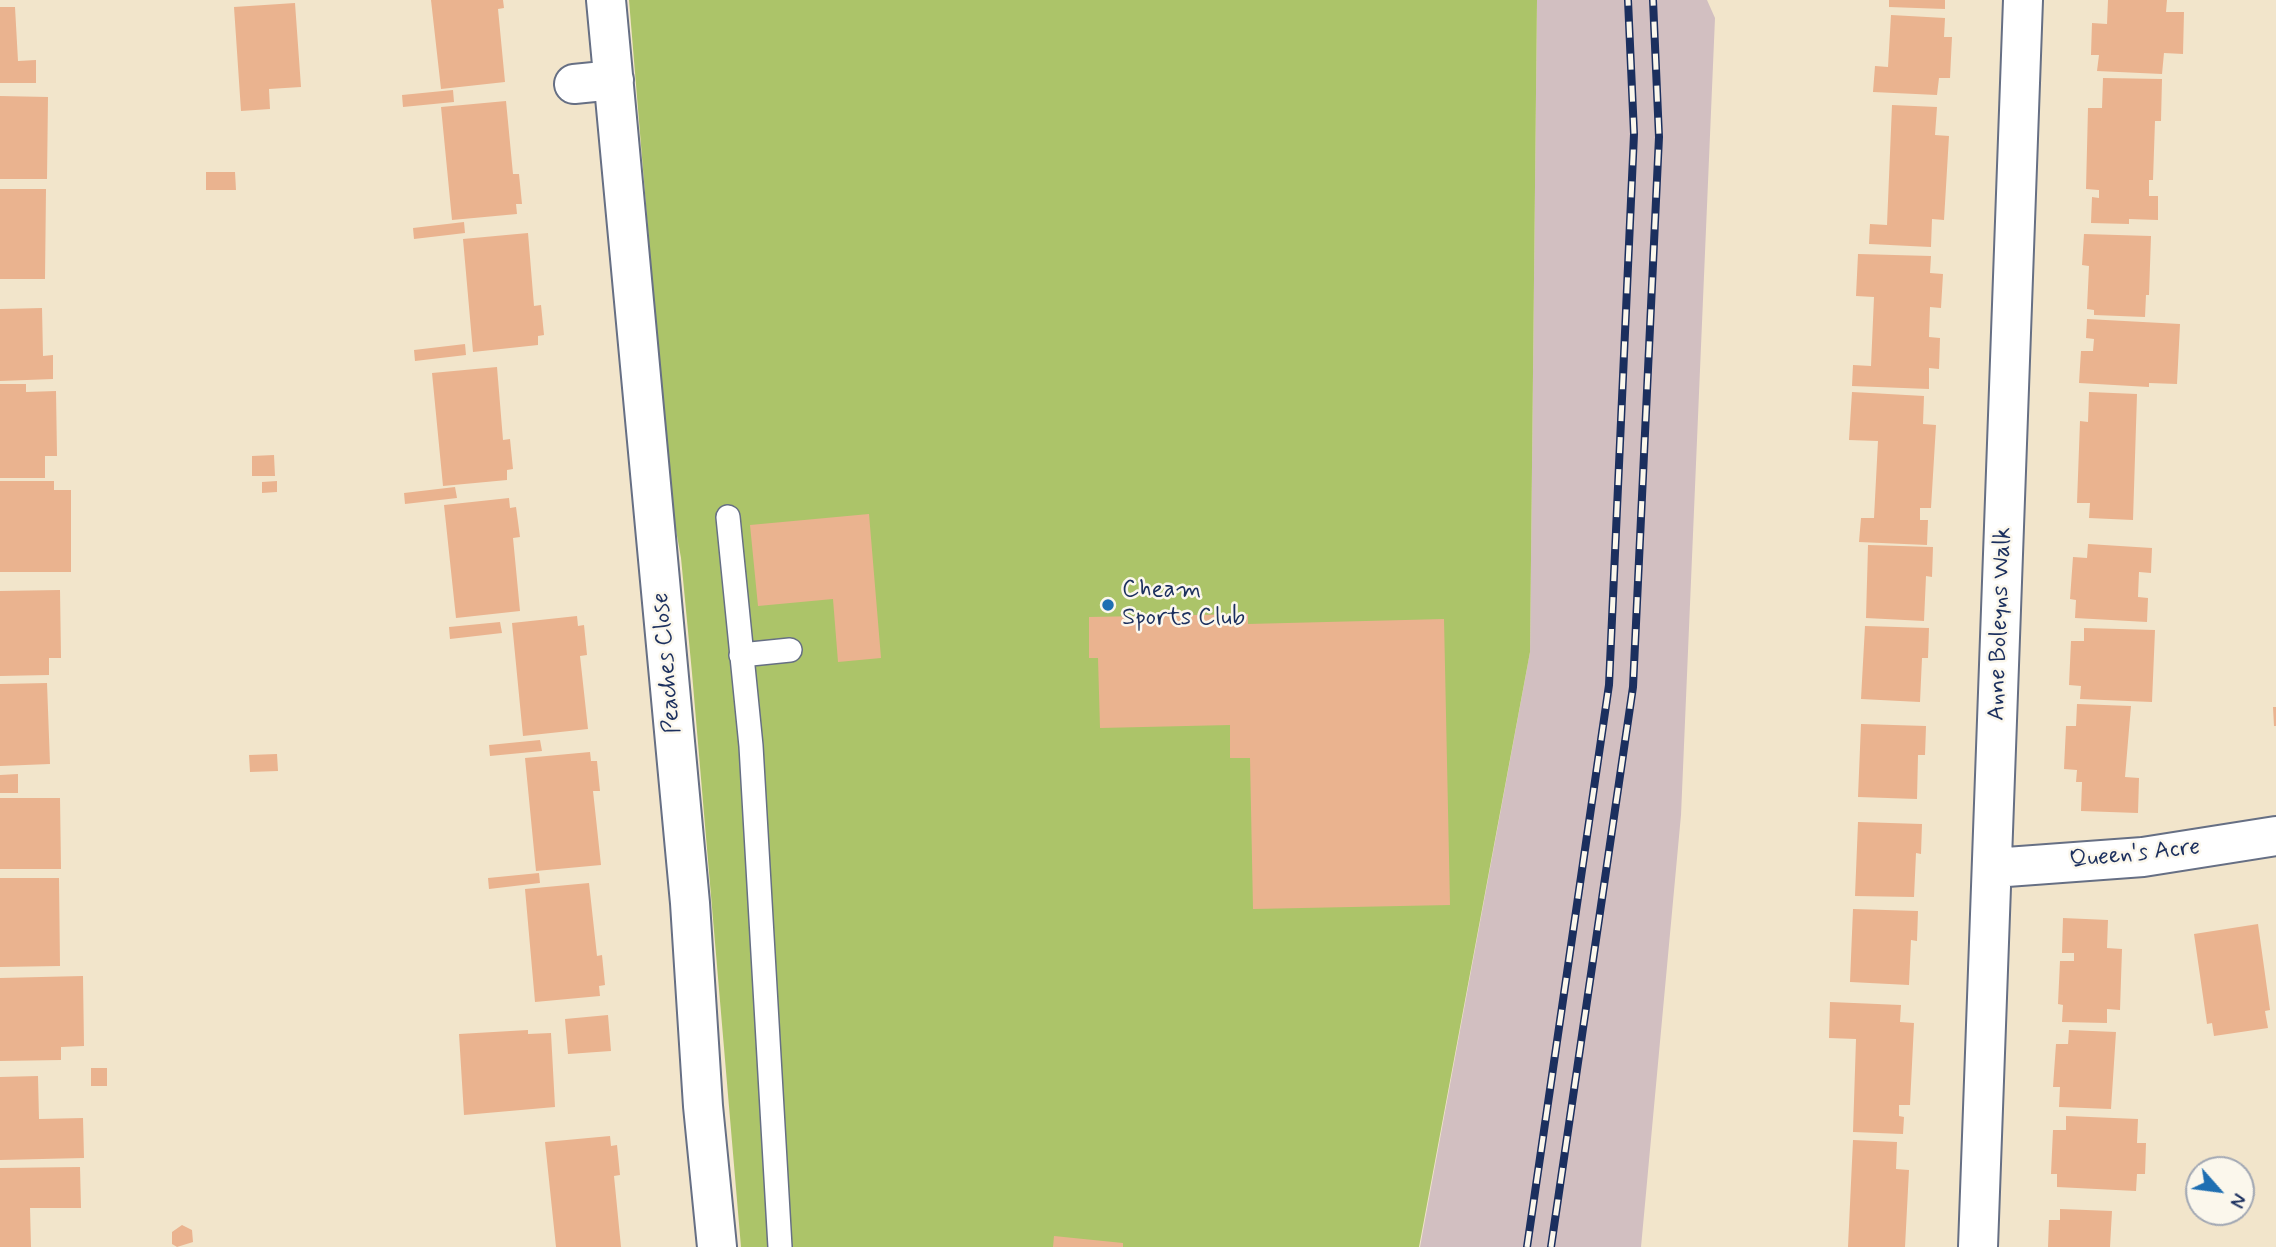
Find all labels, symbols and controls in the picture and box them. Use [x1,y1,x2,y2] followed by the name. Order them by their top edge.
[1983,527,2019,721] street label: Anne Boleyns Walk
[1122,577,1245,633] place label: Cheam Sports Club
[647,591,689,735] street label: Peaches Close
[1100,597,1116,613] marker: Cheam Sports Club
[2068,834,2202,876] street label: Queen's Acre
[2185,1156,2255,1226] north arrow
[2223,1189,2251,1212] text: N

